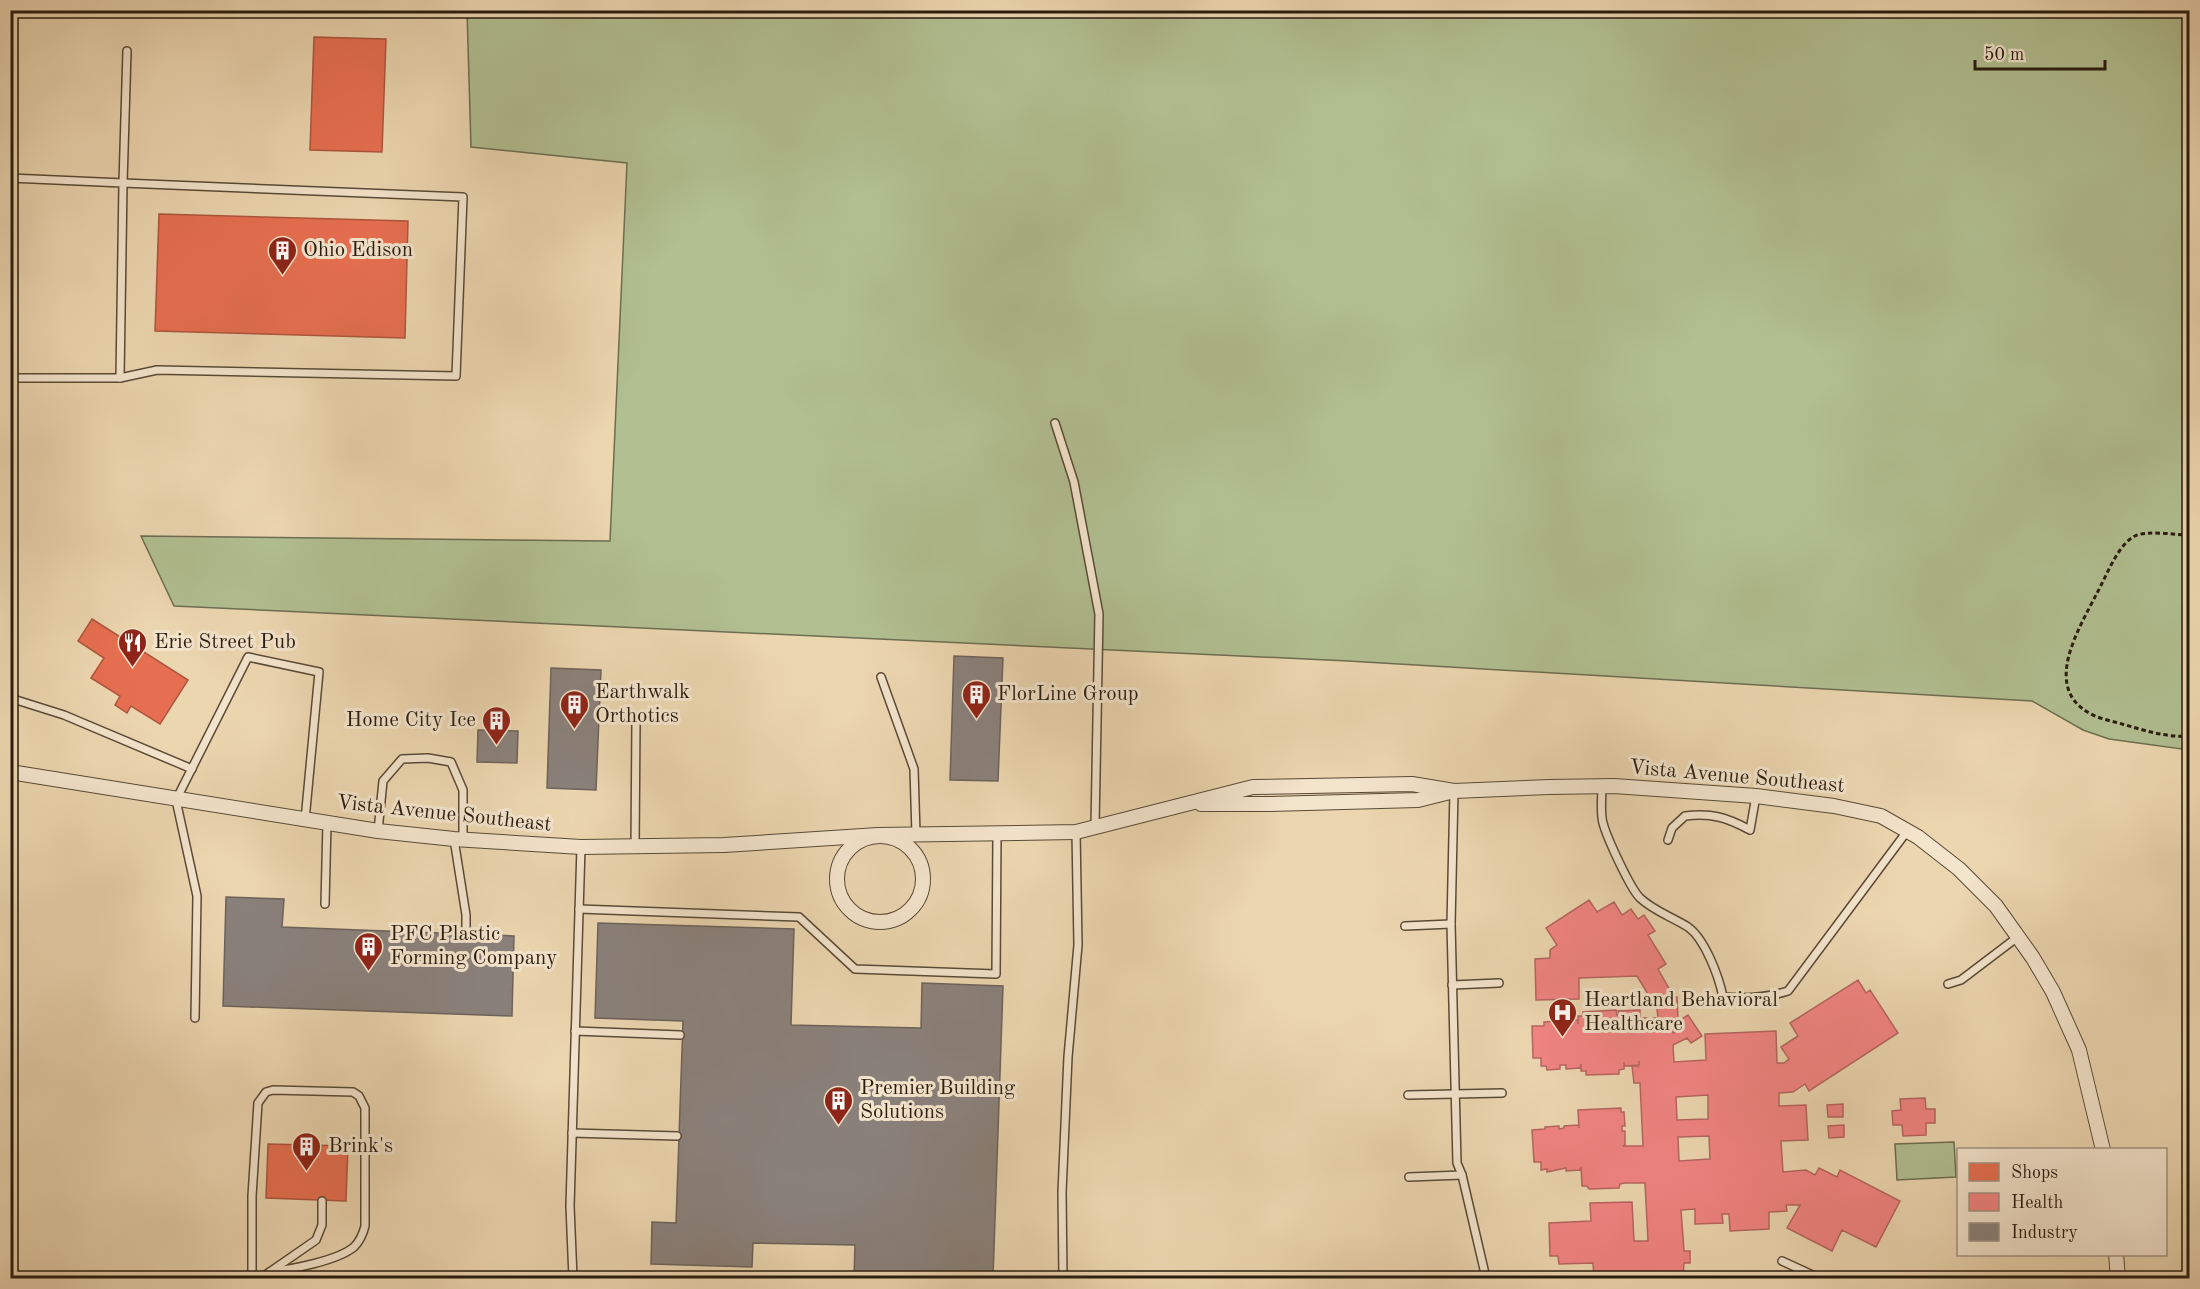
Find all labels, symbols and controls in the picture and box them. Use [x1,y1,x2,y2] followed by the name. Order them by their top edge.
[1975,33,2106,71] scale bar
[1984,46,2024,64] text: 50 m
[266,234,298,276] building icon: Ohio Edison
[303,240,413,261] place label: Ohio Edison
[117,626,149,668] restaurant icon: Erie Street Pub
[154,632,296,653] place label: Erie Street Pub
[960,678,992,720] building icon: FlorLine Group
[595,682,690,727] place label: Earthwalk Orthotics
[997,684,1139,705] place label: FlorLine Group
[558,688,590,730] building icon: Earthwalk Orthotics
[481,704,513,746] building icon: Home City Ice
[346,710,476,731] place label: Home City Ice
[1628,757,1846,797] street label: Vista Avenue Southeast
[335,792,553,836] street label: Vista Avenue Southeast
[390,924,558,969] place label: PFC Plastic Forming Company
[353,930,385,972] building icon: PFC Plastic Forming Company
[1584,990,1778,1035] place label: Heartland Behavioral Healthcare
[1547,996,1579,1038] hospital icon: Heartland Behavioral Healthcare
[860,1078,1016,1123] place label: Premier Building Solutions
[823,1084,855,1126] building icon: Premier Building Solutions
[291,1130,323,1172] building icon: Brink's
[328,1136,393,1157] place label: Brink's
[1957,1148,2167,1256] legend
[2011,1164,2058,1182] text: Shops
[2011,1194,2064,1212] text: Health
[2011,1224,2078,1242] text: Industry

